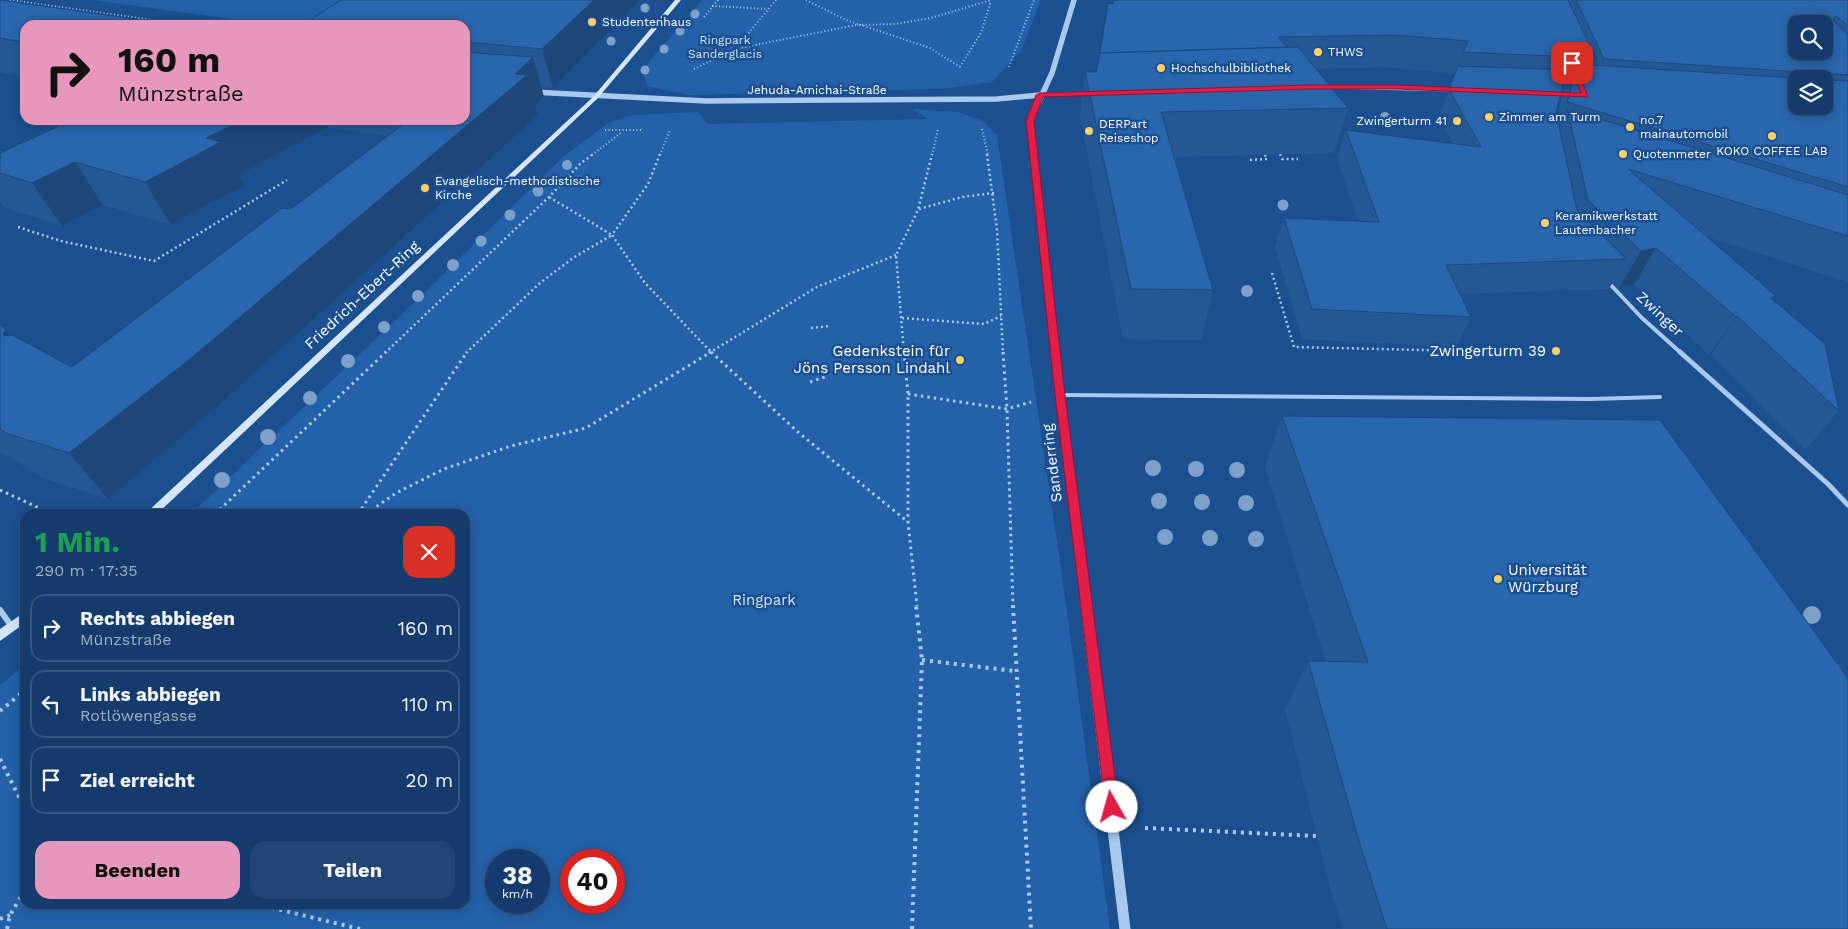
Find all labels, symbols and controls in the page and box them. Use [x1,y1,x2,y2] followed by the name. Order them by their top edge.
[602,15,691,29] place label: Studentenhaus
[1788,15,1833,115] map controls
[1788,15,1833,60] button: search
[586,16,598,28] marker: Studentenhaus
[688,33,762,61] park label: Ringpark Sanderglacis
[118,39,220,81] text: 160 m
[35,40,100,105] icon: right
[1551,42,1593,84] pin
[1328,45,1363,59] place label: THWS
[1312,46,1324,58] marker: THWS
[1558,49,1586,77] icon: arrive
[1171,61,1291,75] place label: Hochschulbibliothek
[1155,62,1167,74] marker: Hochschulbibliothek
[1788,70,1833,115] button: layers
[118,81,244,106] text: Münzstraße
[747,83,887,97] street label: Jehuda-Amichai-Straße
[1499,110,1600,124] place label: Zimmer am Turm
[1483,111,1495,123] marker: Zimmer am Turm
[1640,113,1729,141] place label: no.7 mainautomobil
[1357,114,1447,128] place label: Zwingerturm 41
[1451,115,1463,127] marker: Zwingerturm 41
[1099,117,1159,145] place label: DERPart Reiseshop
[1624,121,1636,133] marker: no.7 mainautomobil
[1083,125,1095,137] marker: DERPart Reiseshop
[1766,130,1778,142] marker: KOKO COFFEE LAB
[1716,144,1828,158] place label: KOKO COFFEE LAB
[1633,147,1711,161] place label: Quotenmeter
[1617,148,1629,160] marker: Quotenmeter
[435,174,600,202] place label: Evangelisch-methodistische Kirche
[419,182,431,194] marker: Evangelisch-methodistische Kirche
[1555,209,1658,237] place label: Keramikwerkstatt Lautenbacher
[1539,217,1551,229] marker: Keramikwerkstatt Lautenbacher
[301,237,423,353] street label: Friedrich-Ebert-Ring
[1633,288,1687,340] street label: Zwinger
[794,342,950,377] place label: Gedenkstein für Jöns Persson Lindahl
[1430,342,1546,360] place label: Zwingerturm 39
[1550,345,1562,357] marker: Zwingerturm 39
[954,354,966,366] marker: Gedenkstein für Jöns Persson Lindahl
[1038,423,1066,503] street label: Sanderring
[35,524,120,559] text: 1 Min.
[403,526,455,578] button: close
[35,561,138,580] text: 290 m · 17:35
[1508,561,1587,596] place label: Universität Würzburg
[1492,573,1504,585] marker: Universität Würzburg
[732,591,796,609] park label: Ringpark
[80,607,235,630] text: Rechts abbiegen
[37,614,65,642] icon: right
[398,617,453,640] text: 160 m
[80,630,171,649] text: Münzstraße
[80,683,221,706] text: Links abbiegen
[37,690,65,718] icon: left
[402,693,453,716] text: 110 m
[80,706,197,725] text: Rotlöwengasse
[37,766,65,794] icon: arrive
[80,769,195,792] text: Ziel erreicht
[406,769,453,792] text: 20 m
[1085,780,1137,832] position arrow
[35,841,240,899] button: Beenden
[250,841,455,899] button: Teilen
[560,849,625,914] speed limit sign: 40
[502,861,533,890] text: 38
[502,887,533,901] text: km/h

